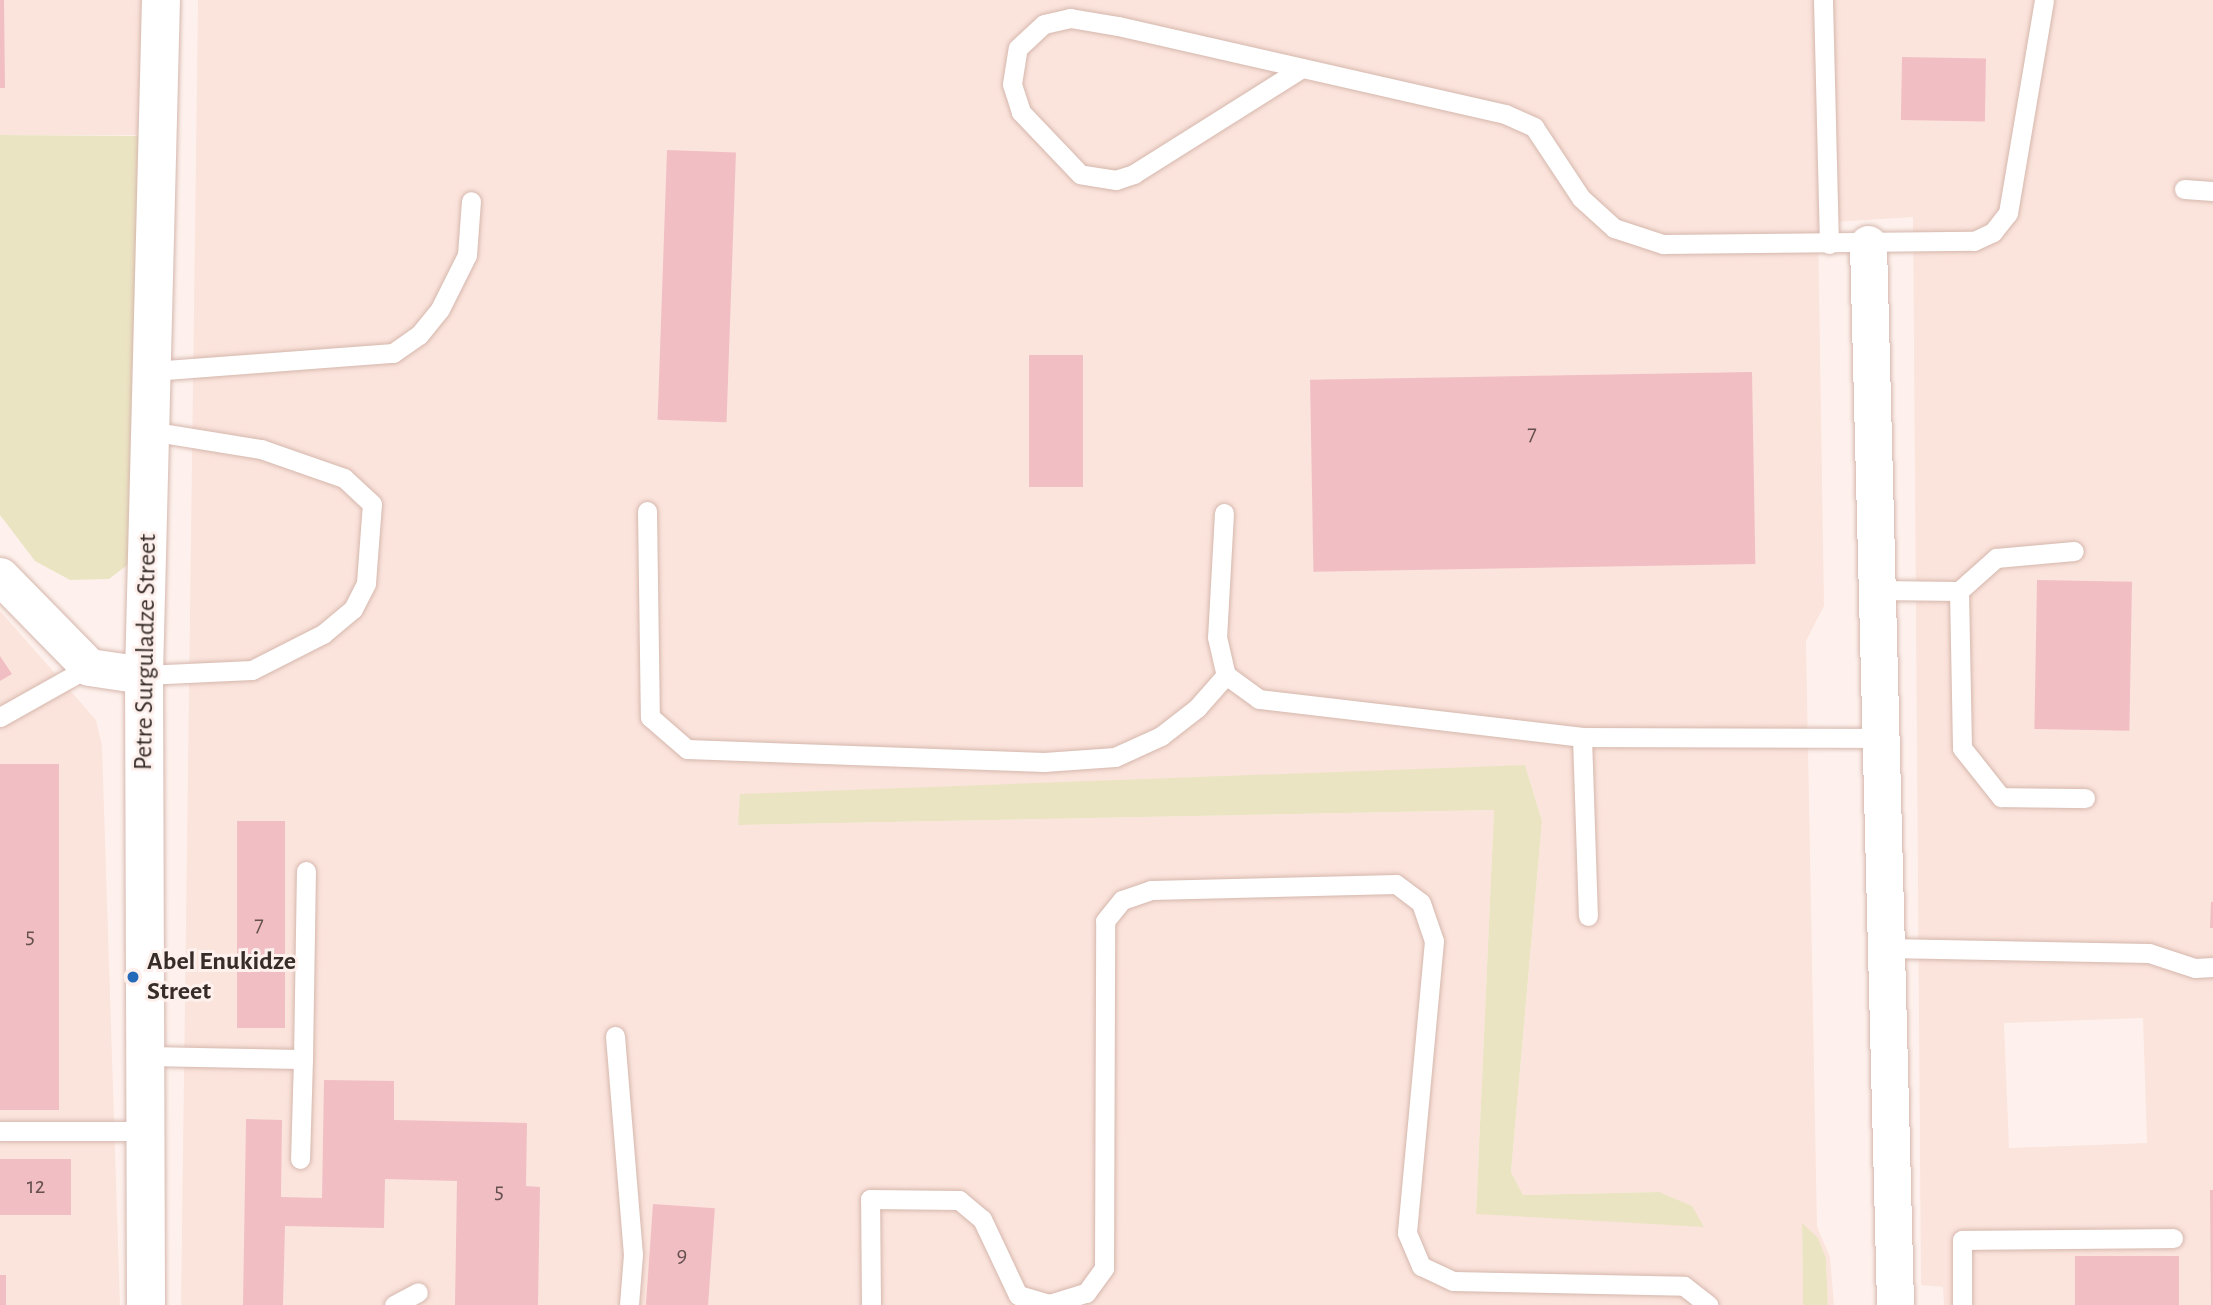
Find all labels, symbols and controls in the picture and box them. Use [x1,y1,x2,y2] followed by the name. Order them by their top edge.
[1527,420,1537,448] house number: 7
[128,533,164,771] street label: Petre Surguladze Street
[254,911,264,939] house number: 7
[25,923,35,951] house number: 5
[147,946,296,1007] place label: Abel Enukidze Street
[125,969,141,985] marker: Abel Enukidze Street
[27,1173,45,1201] house number: 12
[494,1178,504,1206] house number: 5
[677,1242,687,1270] house number: 9

